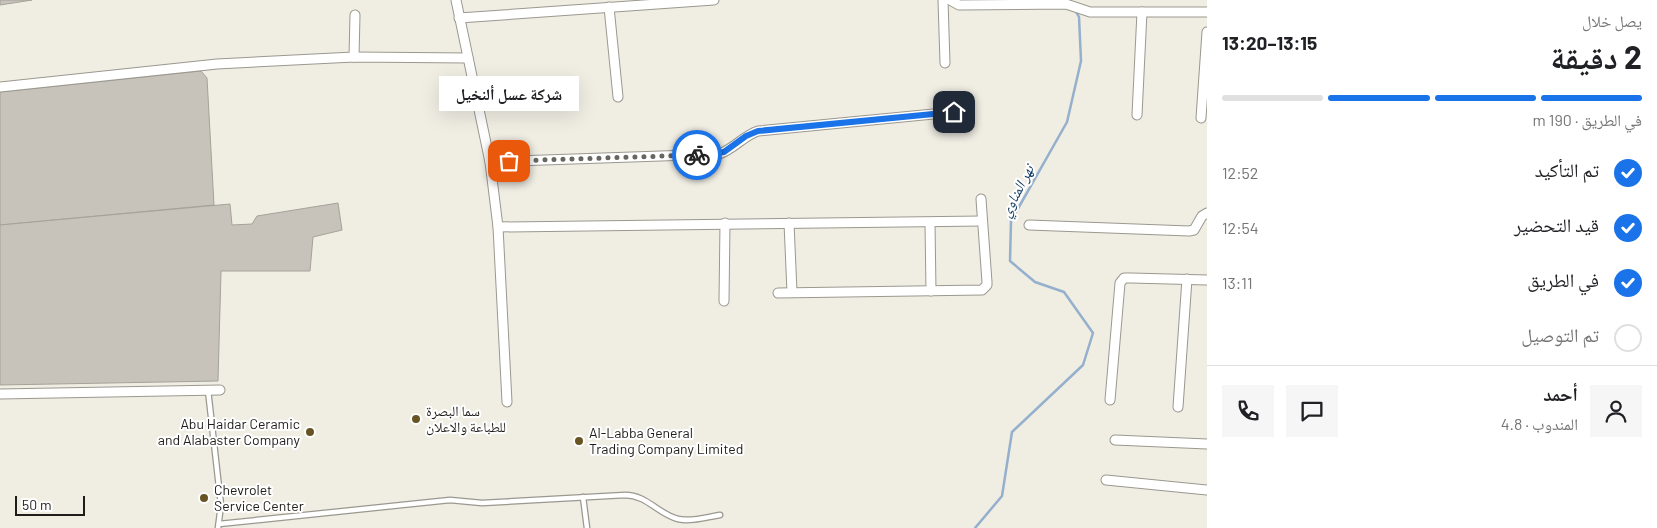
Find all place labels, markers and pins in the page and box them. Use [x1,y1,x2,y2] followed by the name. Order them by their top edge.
[439,76,579,111] callout: شركة عسل ألنخيل
[933,91,975,133] pin
[488,140,530,182] pin
[426,402,506,436] place label: سما البصرة للطباعة والاعلان
[410,413,422,425] marker: سما البصرة للطباعة والاعلان
[158,415,301,448] place label: Abu Haidar Ceramic and Alabaster Company
[589,424,743,457] place label: Al-Labba General Trading Company Limited
[304,426,316,438] marker: Abu Haidar Ceramic and Alabaster Company
[573,435,585,447] marker: Al-Labba General Trading Company Limited
[214,481,304,514] place label: Chevrolet Service Center
[198,492,210,504] marker: Chevrolet Service Center

